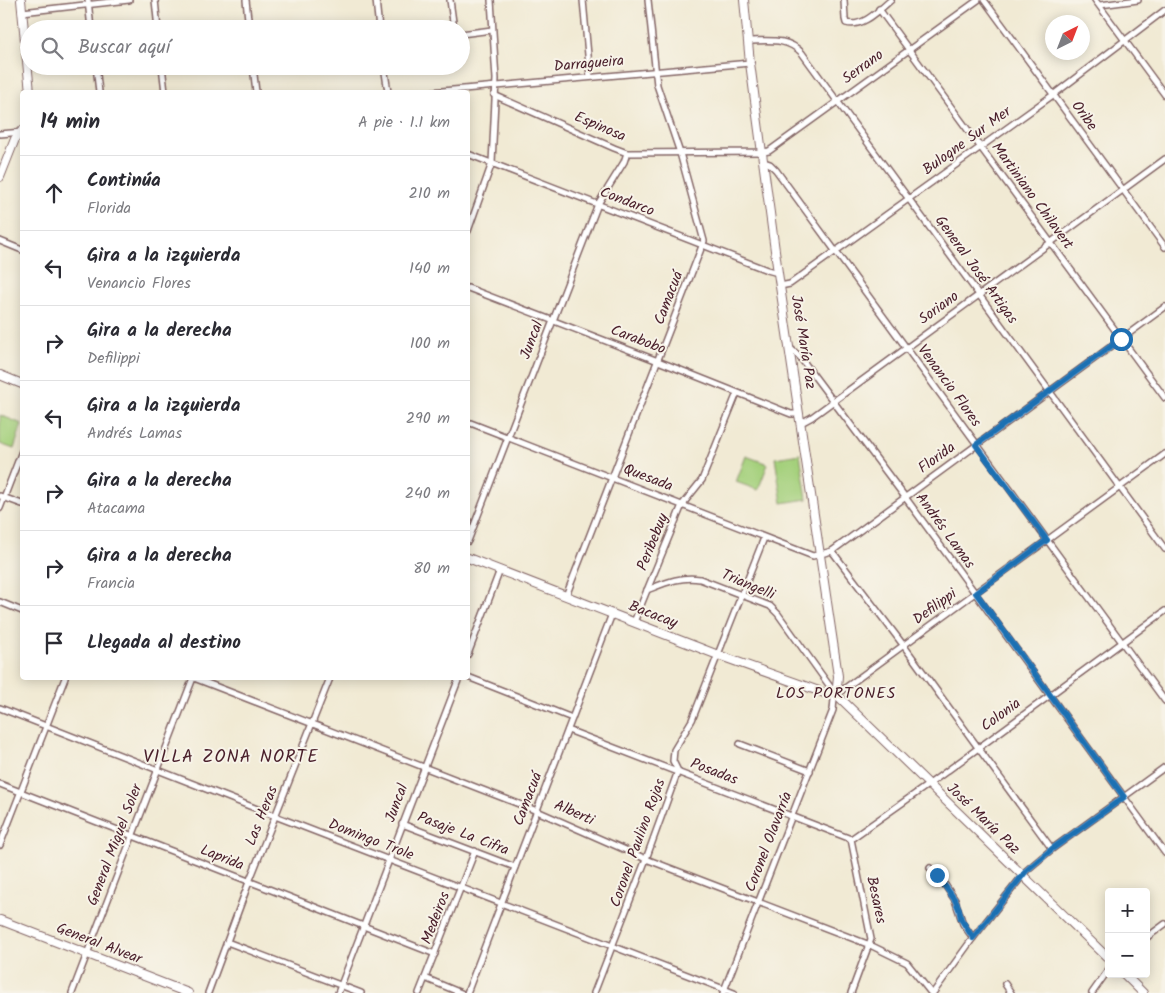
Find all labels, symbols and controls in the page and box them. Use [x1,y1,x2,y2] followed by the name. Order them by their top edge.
[1045,15,1090,60] north arrow
[20,20,470,75] search box
[78,33,170,63] text: Buscar aquí
[38,34,66,62] icon: search
[837,44,889,90] street label: Serrano
[553,49,625,79] street label: Darragueira
[1065,96,1103,136] street label: Oribe
[918,100,1017,182] street label: Bulogne Sur Mer
[570,105,630,149] street label: Espinosa
[40,106,100,139] text: 14 min
[358,110,450,135] text: A pie · 1.1 km
[985,137,1079,255] street label: Martiniano Chilavert
[87,166,161,196] text: Continúa
[40,179,68,207] icon: ahead
[409,181,450,206] text: 210 m
[596,181,658,223] street label: Condarco
[87,196,131,221] text: Florida
[928,211,1024,330] street label: General José Artigas
[87,241,240,271] text: Gira a la izquierda
[40,254,68,282] icon: left
[409,256,450,281] text: 140 m
[648,266,691,328] street label: Camacuá
[87,271,191,296] text: Venancio Flores
[914,285,964,331] street label: Soriano
[784,293,822,391] street label: José María Paz
[87,316,232,346] text: Gira a la derecha
[514,317,550,363] street label: Juncal
[607,319,669,362] street label: Carabobo
[1110,328,1133,351] route start
[40,329,68,357] icon: right
[410,331,450,356] text: 100 m
[911,340,988,433] street label: Venancio Flores
[87,346,140,371] text: Defilippi
[87,391,240,421] text: Gira a la izquierda
[40,404,68,432] icon: left
[406,406,450,431] text: 290 m
[87,421,182,446] text: Andrés Lamas
[913,436,961,480] street label: Florida
[620,458,676,498] street label: Quesada
[87,466,232,496] text: Gira a la derecha
[40,479,68,507] icon: right
[405,481,450,506] text: 240 m
[909,488,981,575] street label: Andrés Lamas
[87,496,145,521] text: Atacama
[631,509,676,574] street label: Peribebuy
[87,541,232,571] text: Gira a la derecha
[40,554,68,582] icon: right
[413,556,450,581] text: 80 m
[717,563,780,608] street label: Triangelli
[87,571,135,596] text: Francia
[908,582,963,631] street label: Defilippi
[625,595,682,636] street label: Bacacay
[87,628,241,658] text: Llegada al destino
[40,629,68,657] icon: arrive
[776,681,896,706] district label: LOS PORTONES
[976,692,1026,738] street label: Colonia
[143,743,319,772] district label: VILLA ZONA NORTE
[687,752,742,792] street label: Posadas
[507,767,550,829] street label: Camacuá
[604,775,673,911] street label: Coronel Paulino Rojas
[940,777,1026,861] street label: José María Paz
[81,780,150,909] street label: General Miguel Soler
[379,780,415,826] street label: Juncal
[239,782,285,850] street label: Las Heras
[739,788,799,896] street label: Coronel Olavarría
[550,794,599,833] street label: Alberti
[414,805,512,863] street label: Pasaje La Cifra
[325,813,418,867] street label: Domingo Trole
[196,838,248,878] street label: Laprida
[926,864,949,887] route end
[859,874,893,926] street label: Besares
[415,888,457,948] street label: Medeiros
[1105,888,1150,978] map controls
[1105,888,1150,933] button: +
[53,917,146,972] street label: General Alvear
[1105,933,1150,978] button: −

